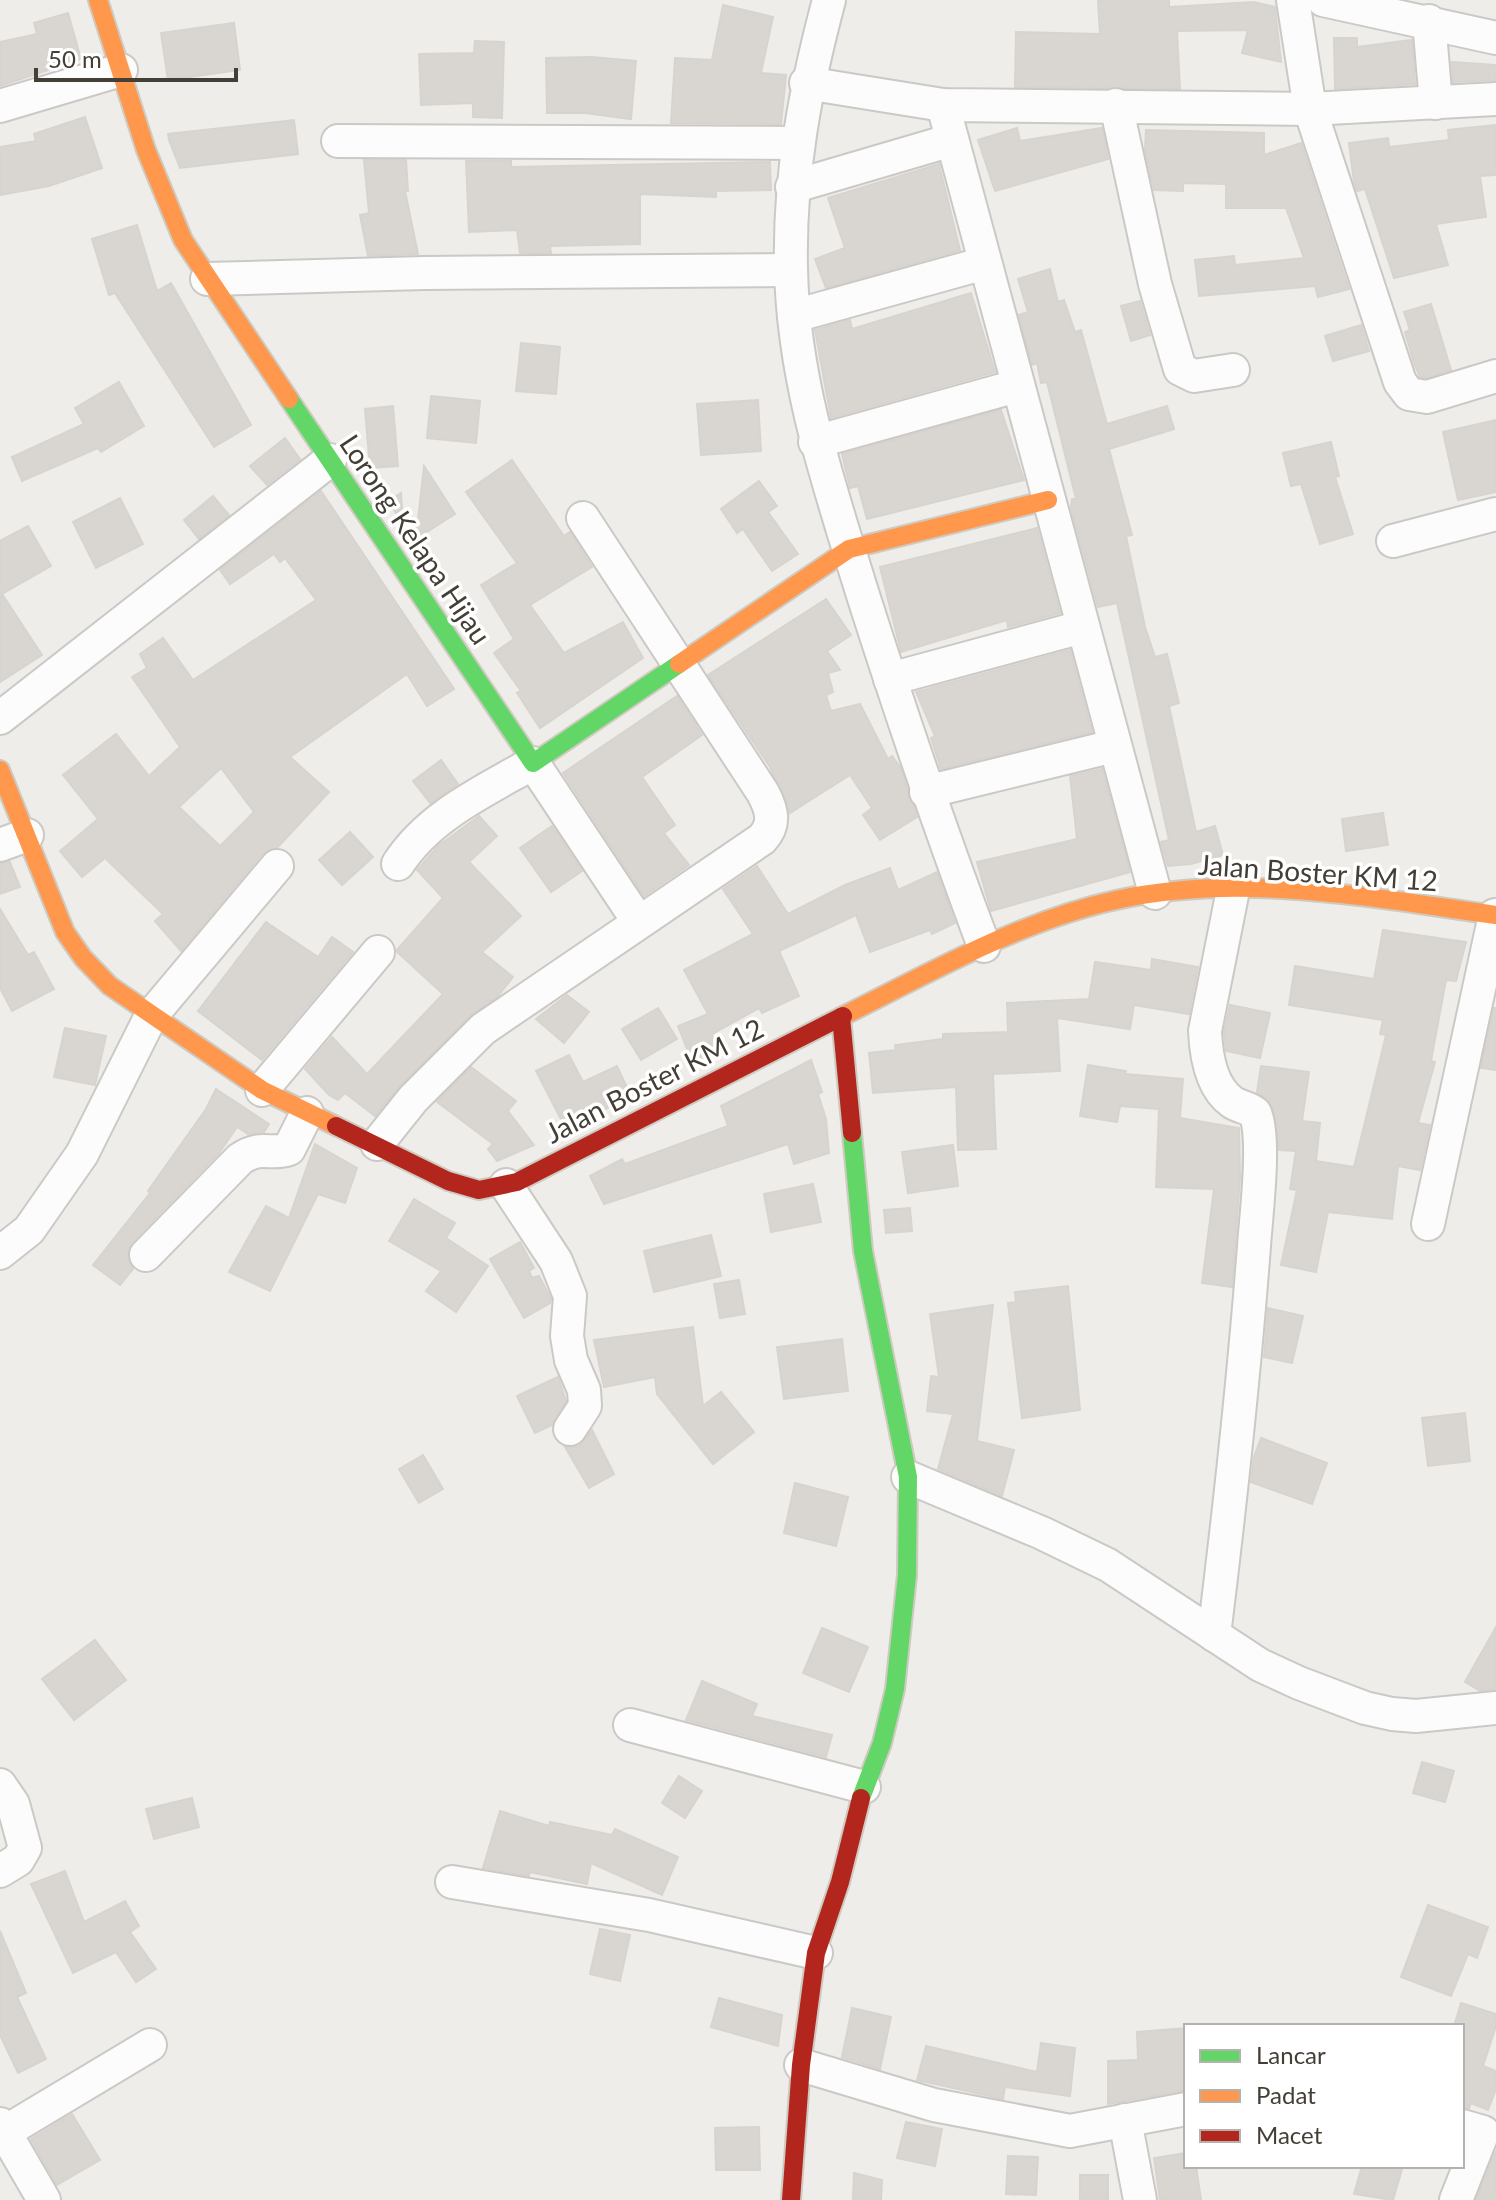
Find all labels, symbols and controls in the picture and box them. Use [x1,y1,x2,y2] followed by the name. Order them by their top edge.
[36,32,236,82] scale bar
[48,44,102,73] text: 50 m
[333,428,499,650] street label: Lorong Kelapa Hijau
[1197,847,1439,897] street label: Jalan Boster KM 12
[539,1010,769,1150] street label: Jalan Boster KM 12
[1184,2024,1464,2168] legend
[1256,2040,1326,2069] text: Lancar
[1256,2080,1316,2109] text: Padat
[1256,2120,1323,2149] text: Macet

